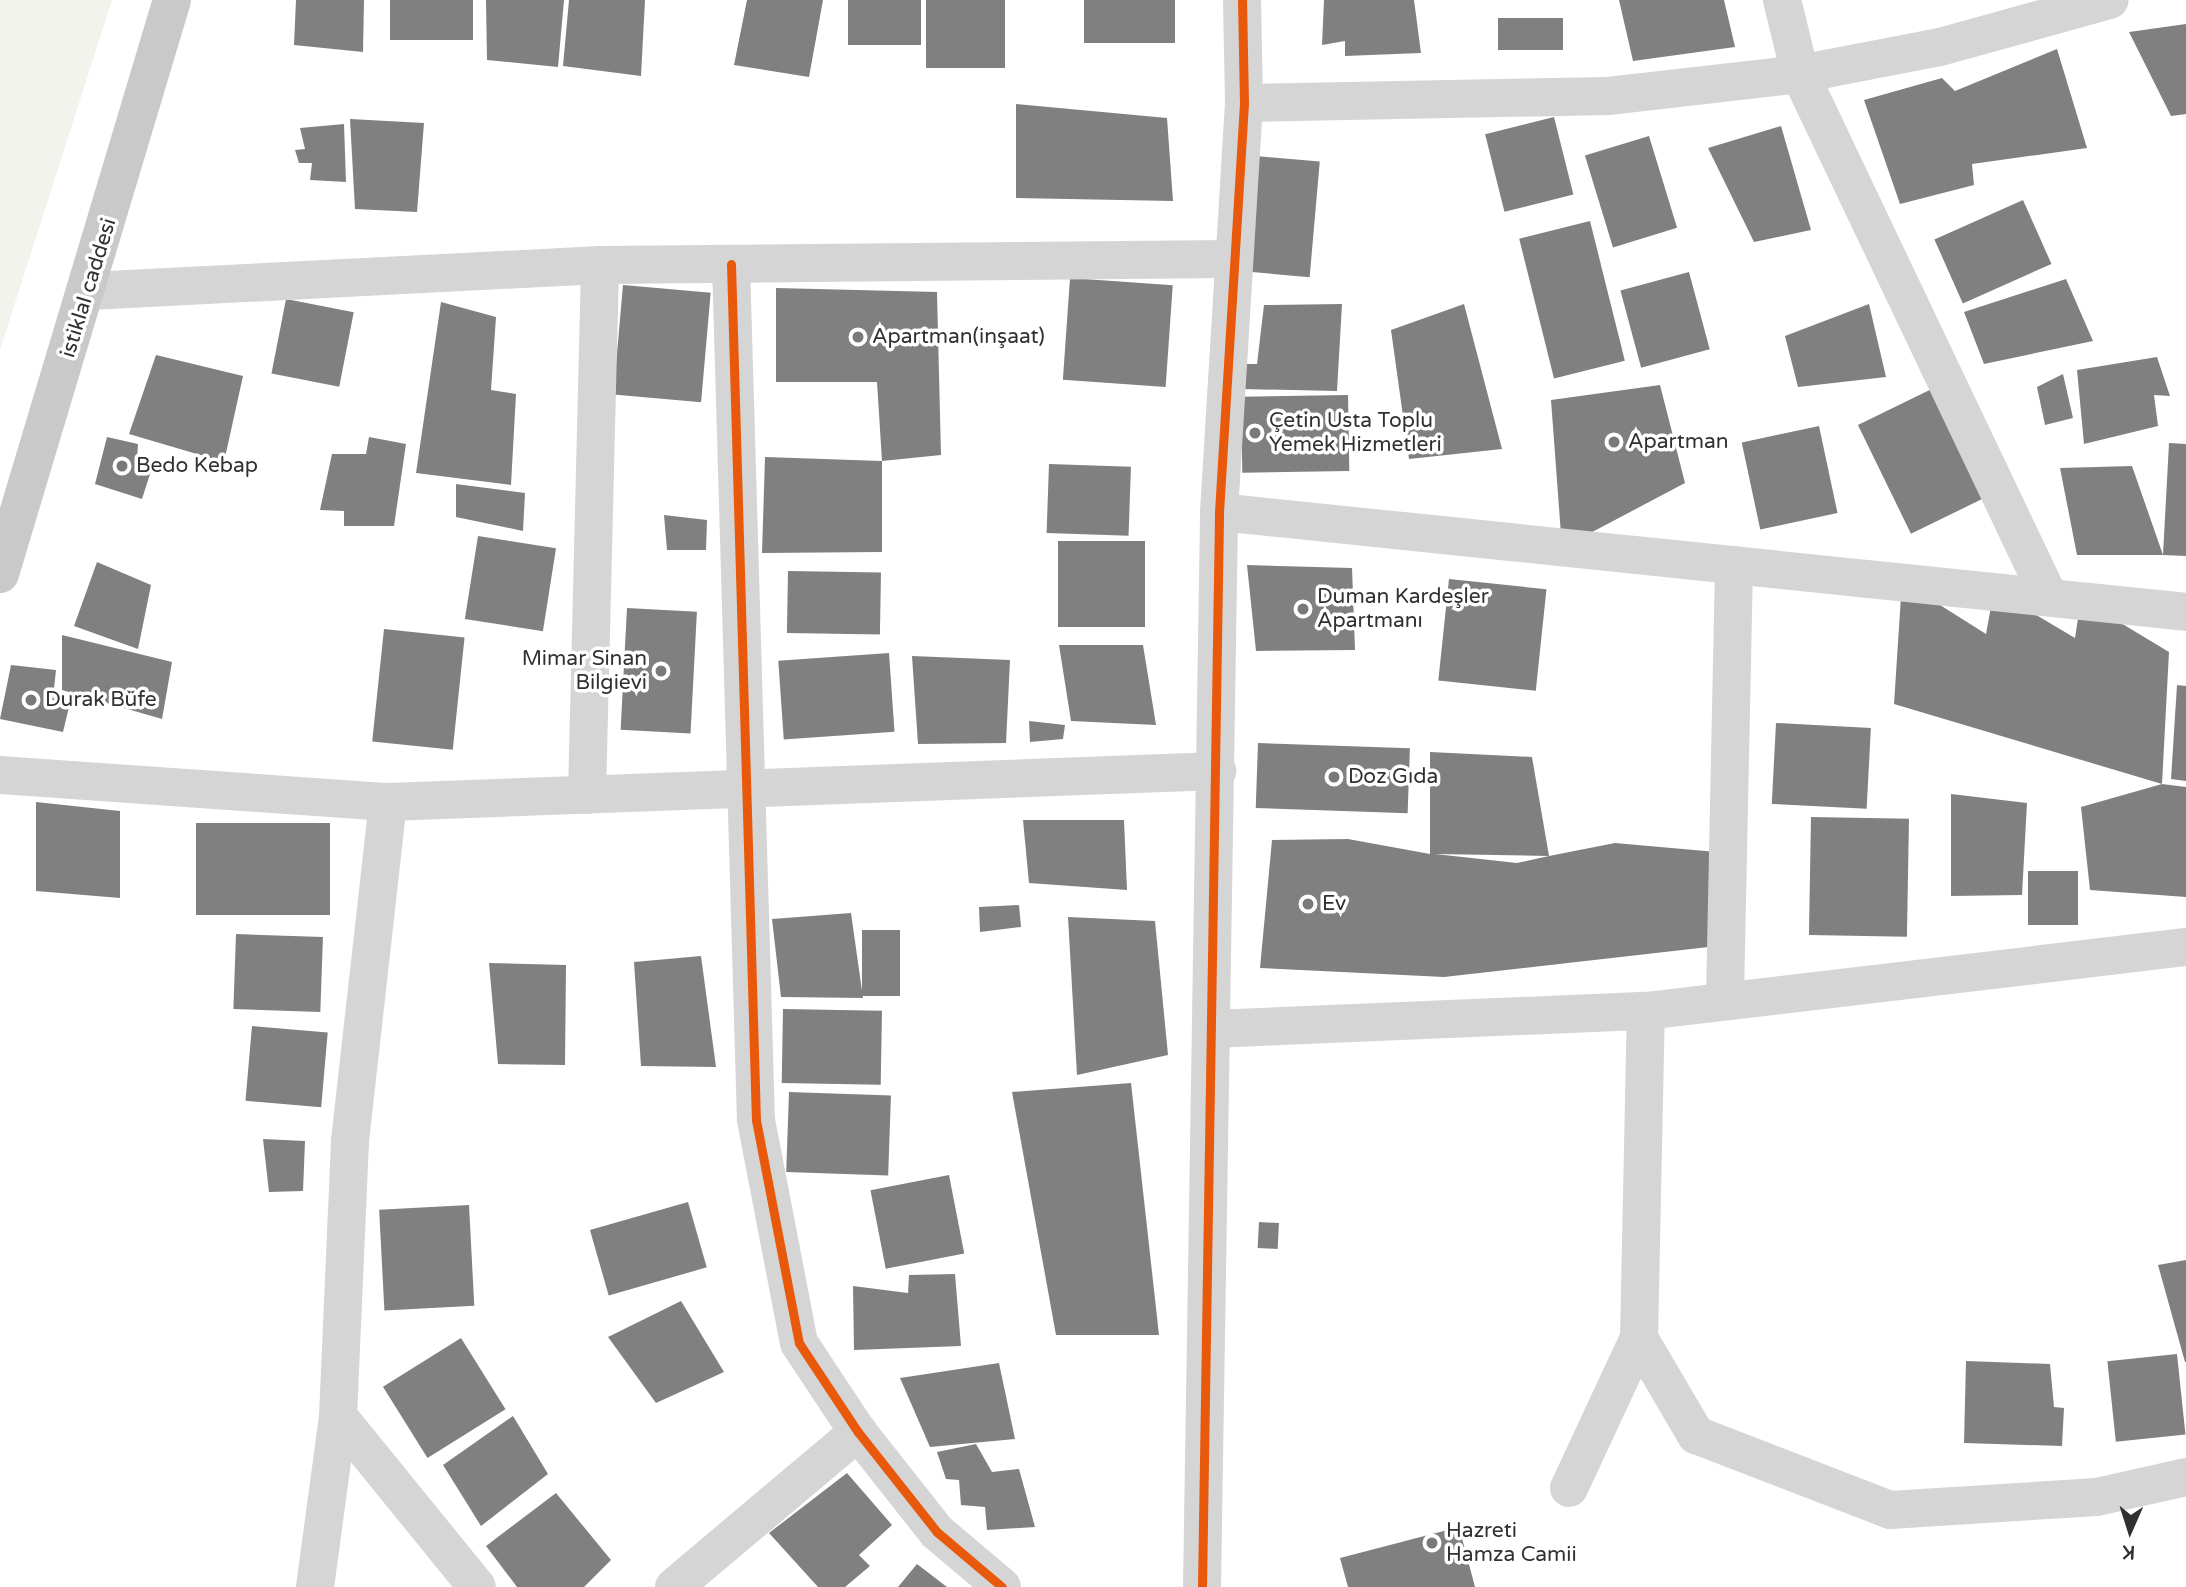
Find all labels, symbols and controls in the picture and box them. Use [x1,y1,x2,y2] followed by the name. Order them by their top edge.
[56,215,122,361] street label: istiklal caddesi
[872,324,1045,350] place label: Apartman(inşaat)
[850,329,866,345] marker: Apartman(inşaat)
[1269,408,1442,458] place label: Çetin Usta Toplu Yemek Hizmetleri
[1247,425,1263,441] marker: Çetin Usta Toplu Yemek Hizmetleri
[1628,429,1729,455] place label: Apartman
[1606,434,1622,450] marker: Apartman
[136,453,258,479] place label: Bedo Kebap
[114,458,130,474] marker: Bedo Kebap
[1317,584,1489,634] place label: Duman Kardeşler Apartmanı
[1295,601,1311,617] marker: Duman Kardeşler Apartmanı
[522,646,647,696] place label: Mimar Sinan Bilgievi
[653,663,669,679] marker: Mimar Sinan Bilgievi
[45,687,157,713] place label: Durak Büfe
[23,692,39,708] marker: Durak Büfe
[1348,764,1438,790] place label: Doz Gıda
[1326,769,1342,785] marker: Doz Gıda
[1322,891,1346,917] place label: Ev
[1300,896,1316,912] marker: Ev
[2095,1496,2165,1566] north arrow
[1446,1518,1577,1568] place label: Hazreti Hamza Camii
[1424,1535,1440,1551] marker: Hazreti Hamza Camii
[2122,1541,2136,1563] text: K

